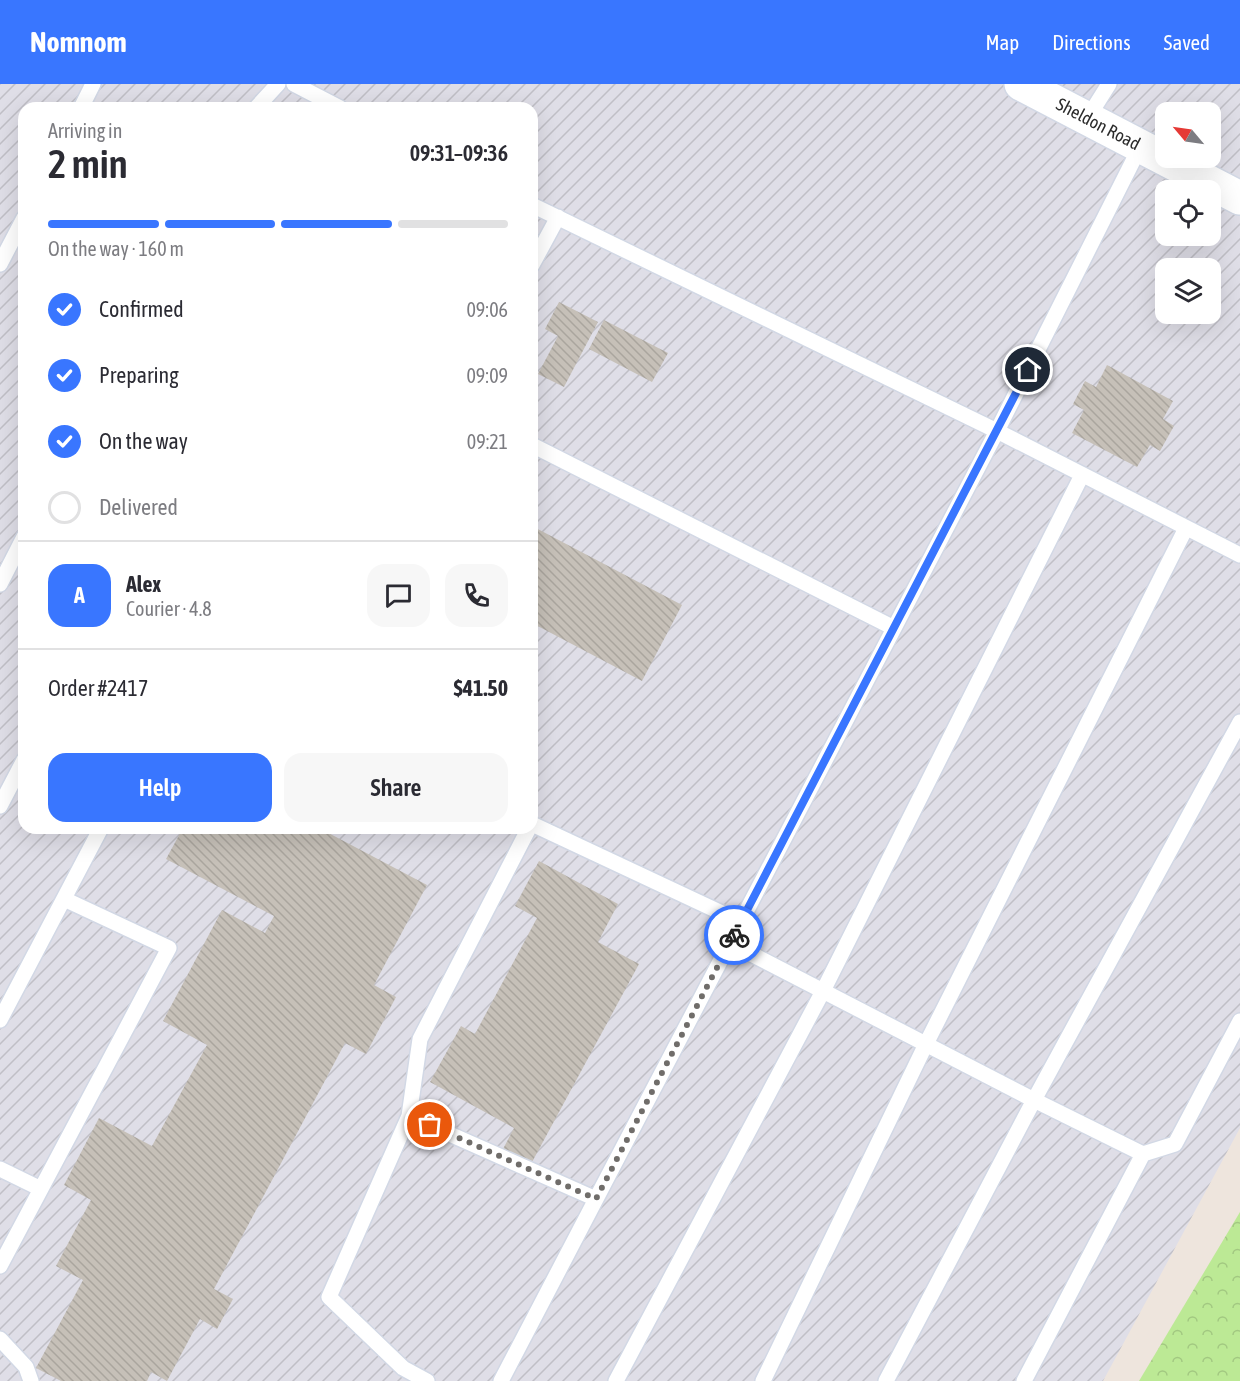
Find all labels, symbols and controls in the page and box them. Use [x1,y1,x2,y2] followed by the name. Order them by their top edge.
[30,26,127,58] text: Nomnom
[985,30,1019,54] text: Map
[1052,30,1131,54] text: Directions
[1164,30,1210,54] text: Saved
[1053,93,1144,154] street label: Sheldon Road
[1155,102,1221,168] north arrow
[1155,102,1221,324] map controls
[48,119,122,142] text: Arriving in
[410,140,508,166] text: 09:31–09:36
[48,142,128,186] text: 2 min
[1155,180,1221,246] button: locate
[48,237,184,260] text: On the way · 160 m
[1155,258,1221,324] button: layers
[48,293,81,326] icon: check
[99,296,184,322] text: Confirmed
[466,298,508,321] text: 09:06
[1002,344,1053,395] pin
[1011,353,1044,386] icon: home
[48,359,81,392] icon: check
[99,362,179,388] text: Preparing
[466,364,508,387] text: 09:09
[48,425,81,458] icon: check
[99,428,188,454] text: On the way
[467,430,508,453] text: 09:21
[99,494,178,520] text: Delivered
[367,564,430,627] button: chat
[445,564,508,627] button: phone
[126,571,161,597] text: Alex
[74,582,85,608] text: A
[126,597,212,620] text: Courier · 4.8
[48,675,148,701] text: Order #2417
[453,675,508,701] text: $41.50
[48,753,272,822] button: Help
[284,753,508,822] button: Share
[704,905,764,965] courier
[718,919,751,952] icon: bike
[404,1099,455,1150] pin
[413,1108,446,1141] icon: bag

